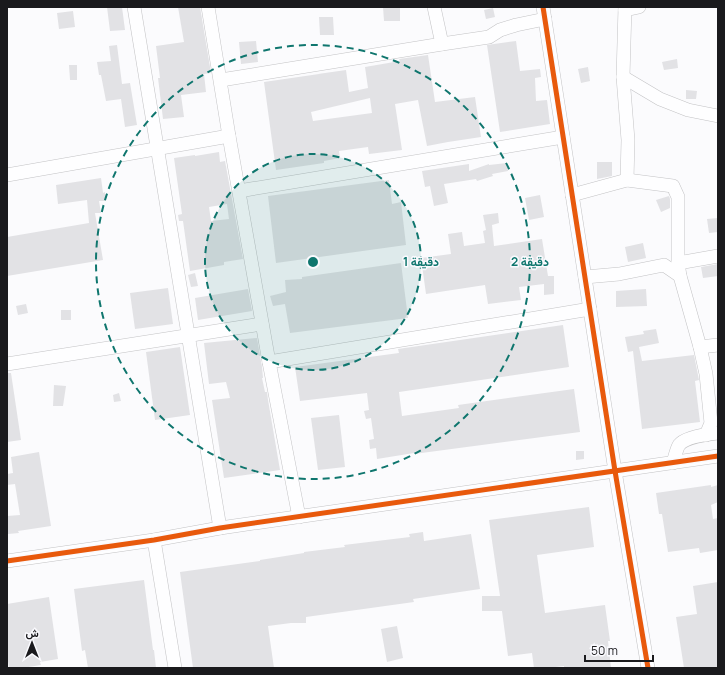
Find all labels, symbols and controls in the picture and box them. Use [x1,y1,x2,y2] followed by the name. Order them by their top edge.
[403,253,439,270] text: 1 دقيقة
[511,253,549,270] text: 2 دقيقة
[306,255,320,269] centre of rings
[12,623,52,663] north arrow
[25,625,39,640] text: ش
[585,637,653,663] scale bar
[591,642,618,659] text: 50 m

